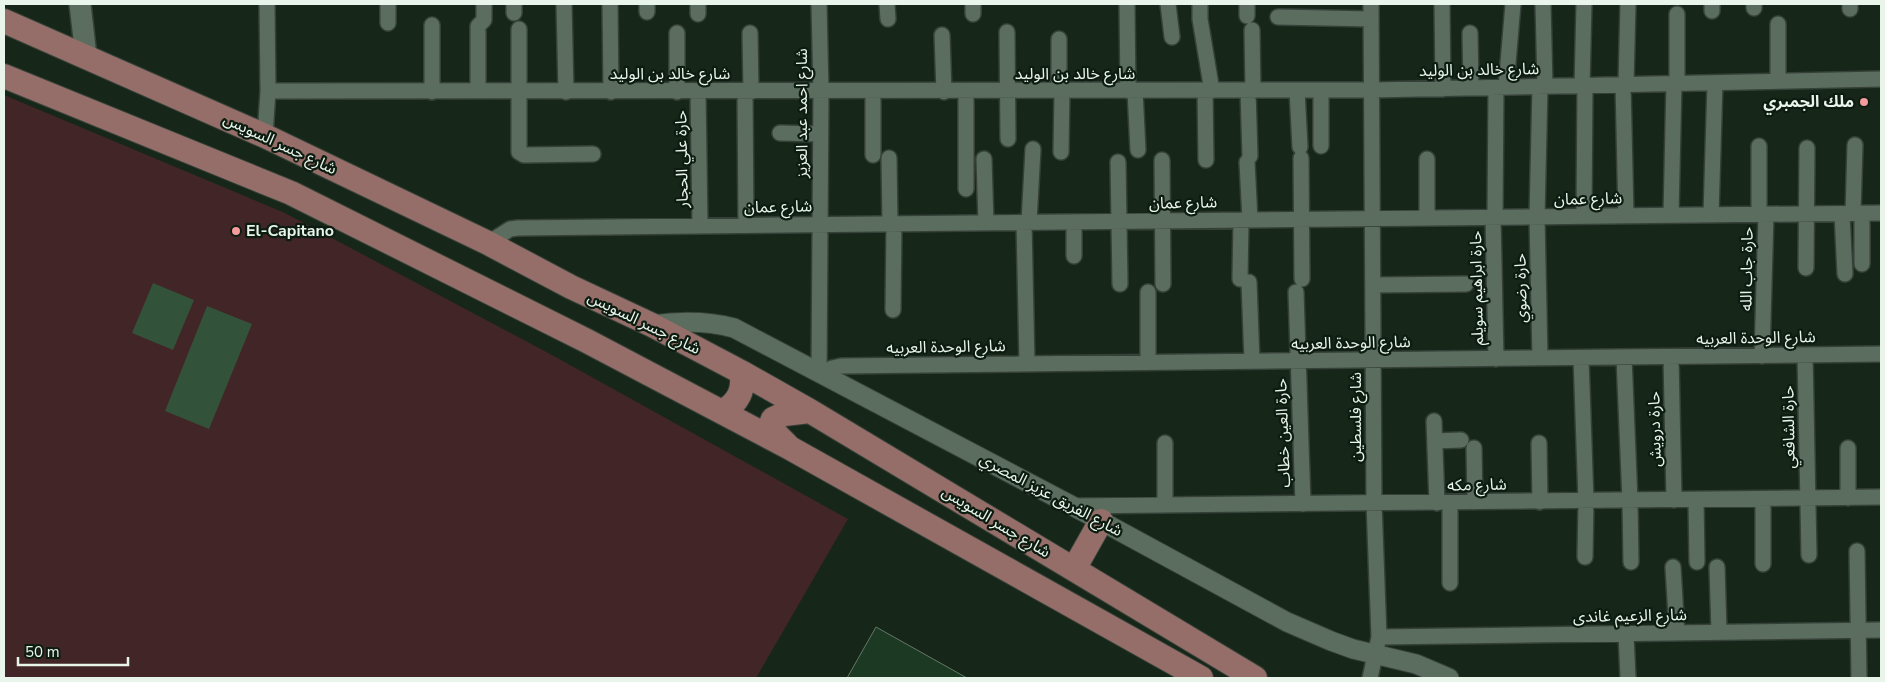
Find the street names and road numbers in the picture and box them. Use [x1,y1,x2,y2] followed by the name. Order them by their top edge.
[791,48,814,179] street label: شارع احمد عبد العزيز
[1419,58,1539,83] street label: شارع خالد بن الوليد
[610,63,730,86] street label: شارع خالد بن الوليد
[1015,63,1135,86] street label: شارع خالد بن الوليد
[219,108,340,181] street label: شارع جسر السويس
[670,110,695,209] street label: حارة علي الحجار
[1554,187,1622,212] street label: شارع عمان
[1149,191,1217,216] street label: شارع عمان
[744,195,812,220] street label: شارع عمان
[1735,227,1759,311] street label: حارة جاب الله
[1465,230,1490,346] street label: حارة ابراهيم سويلم
[1509,253,1533,323] street label: حارة رضوي
[583,286,704,361] street label: شارع جسر السويس
[1696,326,1816,351] street label: شارع الوحدة العربيه
[1291,331,1411,356] street label: شارع الوحدة العربيه
[886,335,1006,360] street label: شارع الوحدة العربيه
[1345,372,1368,462] street label: شارع فلسطين
[1270,378,1296,488] street label: حارة العين خطاب
[1777,385,1801,469] street label: حارة الشافعي
[1643,391,1667,467] street label: حارة درويش
[975,448,1126,543] street label: شارع الفريق عزيز المصري
[1447,473,1507,498] street label: شارع مكه
[937,481,1054,564] street label: شارع جسر السويس
[1573,604,1687,629] street label: شارع الزعيم غاندى

